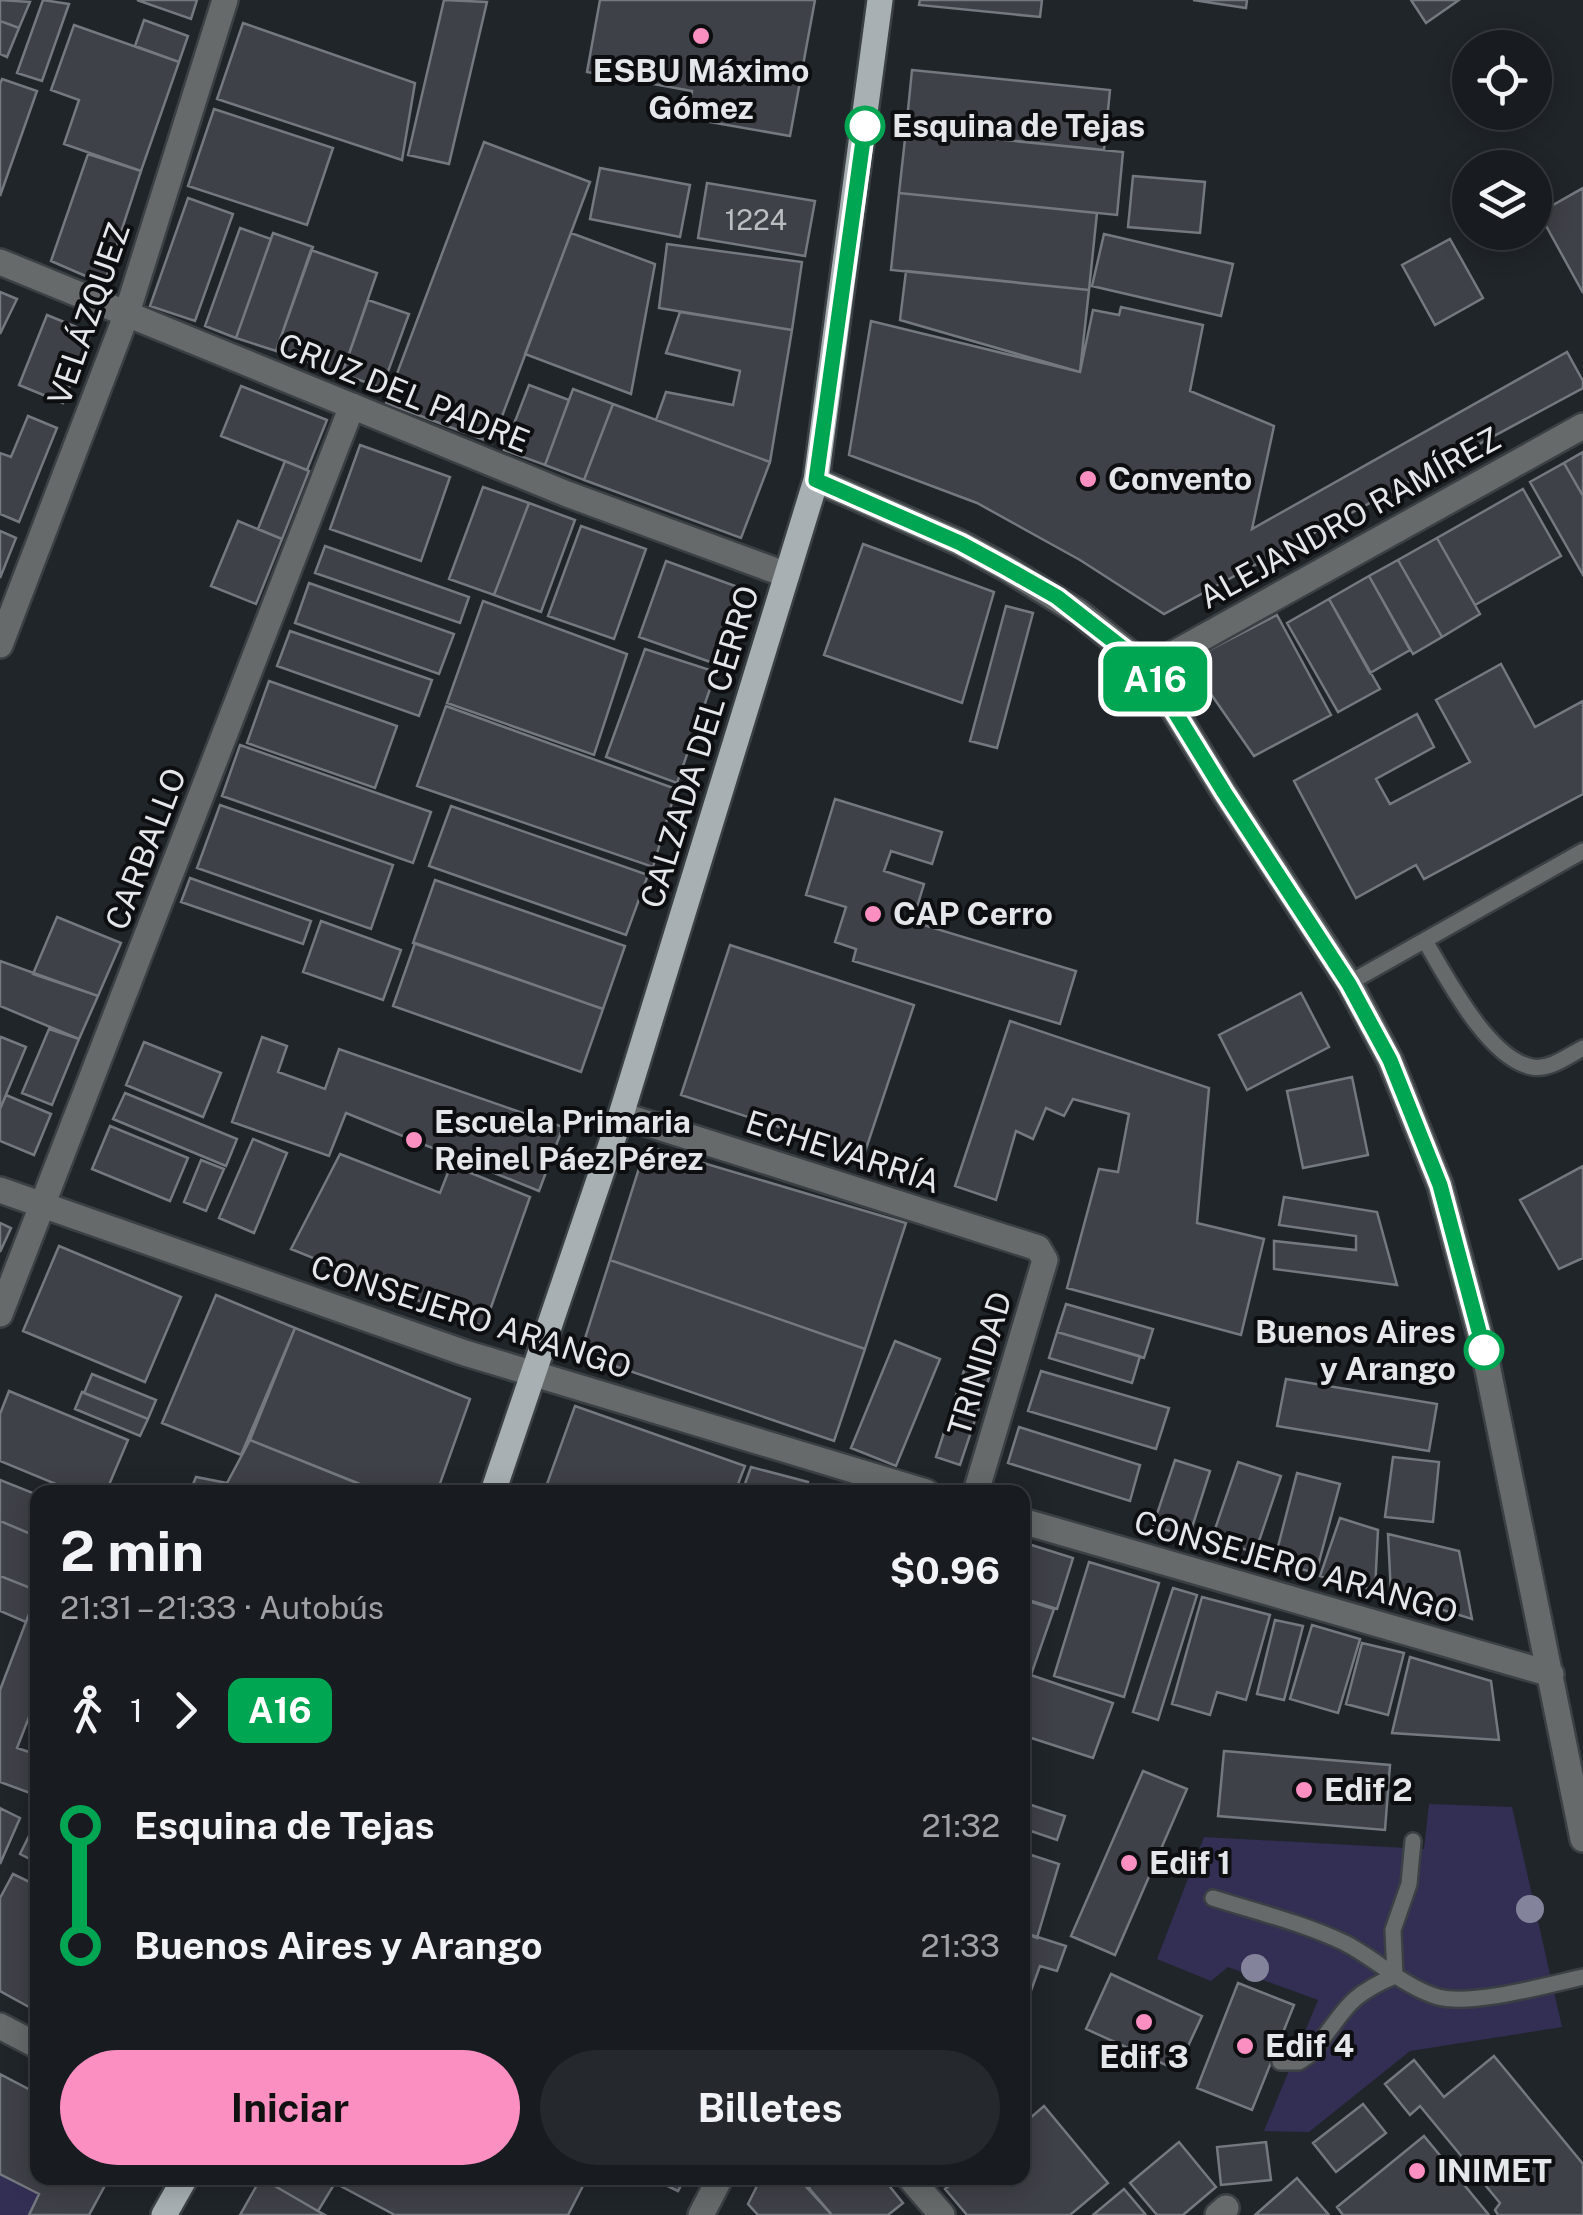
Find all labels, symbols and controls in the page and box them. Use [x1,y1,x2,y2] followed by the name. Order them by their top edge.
[690,25,712,47] marker: ESBU Máximo Gómez
[1452,30,1552,250] map controls
[1452,30,1552,130] button: locate
[593,52,809,126] place label: ESBU Máximo Gómez
[846,107,884,145] marker: Esquina de Tejas
[892,107,1145,144] place label: Esquina de Tejas
[1452,150,1552,250] button: layers
[725,203,787,236] house number: 1224
[40,218,137,410] street label: VELÁZQUEZ
[273,325,535,460] street label: CRUZ DEL PADRE
[1193,419,1507,616] street label: ALEJANDRO RAMÍREZ
[1108,460,1252,497] place label: Convento
[1077,468,1099,490] marker: Convento
[633,581,766,912] street label: CALZADA DEL CERRO
[1098,646,1212,712] line badge: A16
[1123,659,1187,700] text: A16
[98,763,193,935] street label: CARBALLO
[893,895,1053,932] place label: CAP Cerro
[862,903,884,925] marker: CAP Cerro
[434,1103,703,1177] place label: Escuela Primaria Reinel Páez Pérez
[741,1103,945,1200] street label: ECHEVARRÍA
[403,1129,425,1151] marker: Escuela Primaria Reinel Páez Pérez
[306,1247,636,1386] street label: CONSEJERO ARANGO
[940,1287,1019,1441] street label: TRINIDAD
[1255,1313,1456,1387] place label: Buenos Aires y Arango
[1465,1331,1503,1369] marker: Buenos Aires y Arango
[1130,1503,1462,1630] street label: CONSEJERO ARANGO
[60,1519,204,1583] text: 2 min
[889,1548,1000,1593] text: $0.96
[60,1589,384,1626] text: 21:31 – 21:33 · Autobús
[60,1683,115,1738] icon: walk
[158,1683,213,1738] icon: forward
[248,1690,312,1731] text: A16
[130,1692,143,1729] text: 1
[1324,1771,1413,1808] place label: Edif 2
[1293,1779,1315,1801] marker: Edif 2
[134,1803,435,1848] text: Esquina de Tejas
[921,1807,1000,1844] text: 21:32
[1149,1844,1231,1881] place label: Edif 1
[1118,1852,1140,1874] marker: Edif 1
[134,1923,543,1968] text: Buenos Aires y Arango
[921,1927,1000,1964] text: 21:33
[1133,2011,1155,2033] marker: Edif 3
[1265,2027,1354,2064] place label: Edif 4
[1234,2035,1256,2057] marker: Edif 4
[1099,2038,1189,2075] place label: Edif 3
[60,2050,520,2165] button: Iniciar
[540,2050,1000,2165] button: Billetes
[1437,2152,1552,2189] place label: INIMET
[1406,2160,1428,2182] marker: INIMET

